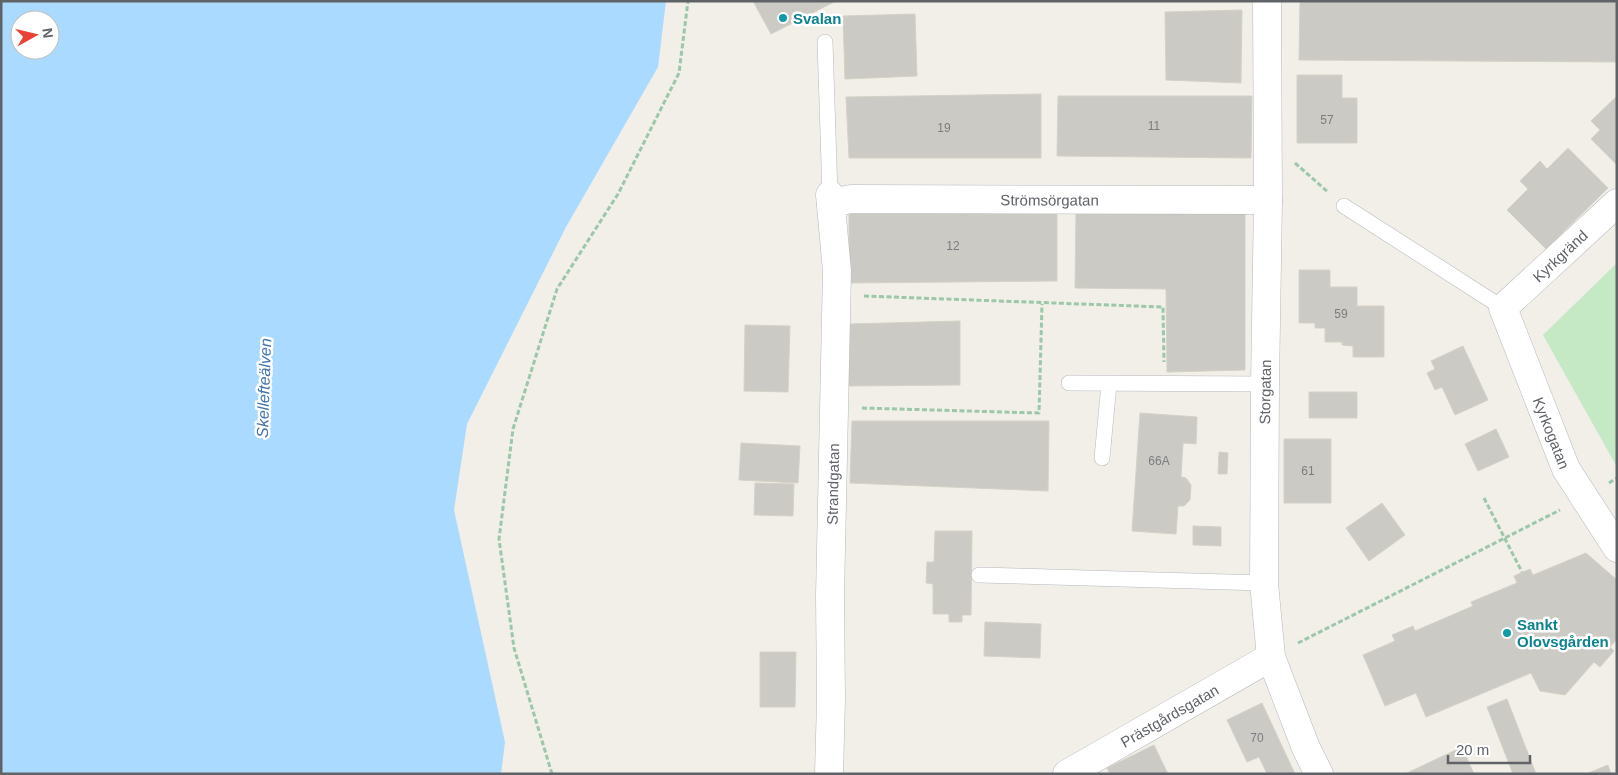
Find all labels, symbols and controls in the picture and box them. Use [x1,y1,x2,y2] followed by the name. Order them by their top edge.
[10,10,60,60] north arrow
[793,10,841,27] place label: Svalan
[777,12,789,24] marker: Svalan
[39,27,57,39] text: N
[1320,113,1334,127] house number: 57
[1148,119,1161,133] house number: 11
[937,121,951,135] house number: 19
[1000,191,1099,208] street label: Strömsörgatan
[1529,226,1591,286] street label: Kyrkgränd
[946,239,960,253] house number: 12
[1334,307,1348,321] house number: 59
[254,338,274,438] water label: Skellefteälven
[1256,359,1274,425] street label: Storgatan
[1530,394,1574,471] street label: Kyrkogatan
[823,443,842,525] street label: Strandgatan
[1148,454,1170,468] house number: 66A
[1301,464,1315,478] house number: 61
[1517,616,1609,650] place label: Sankt Olovsgården
[1501,627,1513,639] marker: Sankt Olovsgården
[1117,681,1221,750] street label: Prästgårdsgatan
[1250,731,1264,745] house number: 70
[1448,732,1530,764] scale bar
[1456,741,1489,758] text: 20 m

